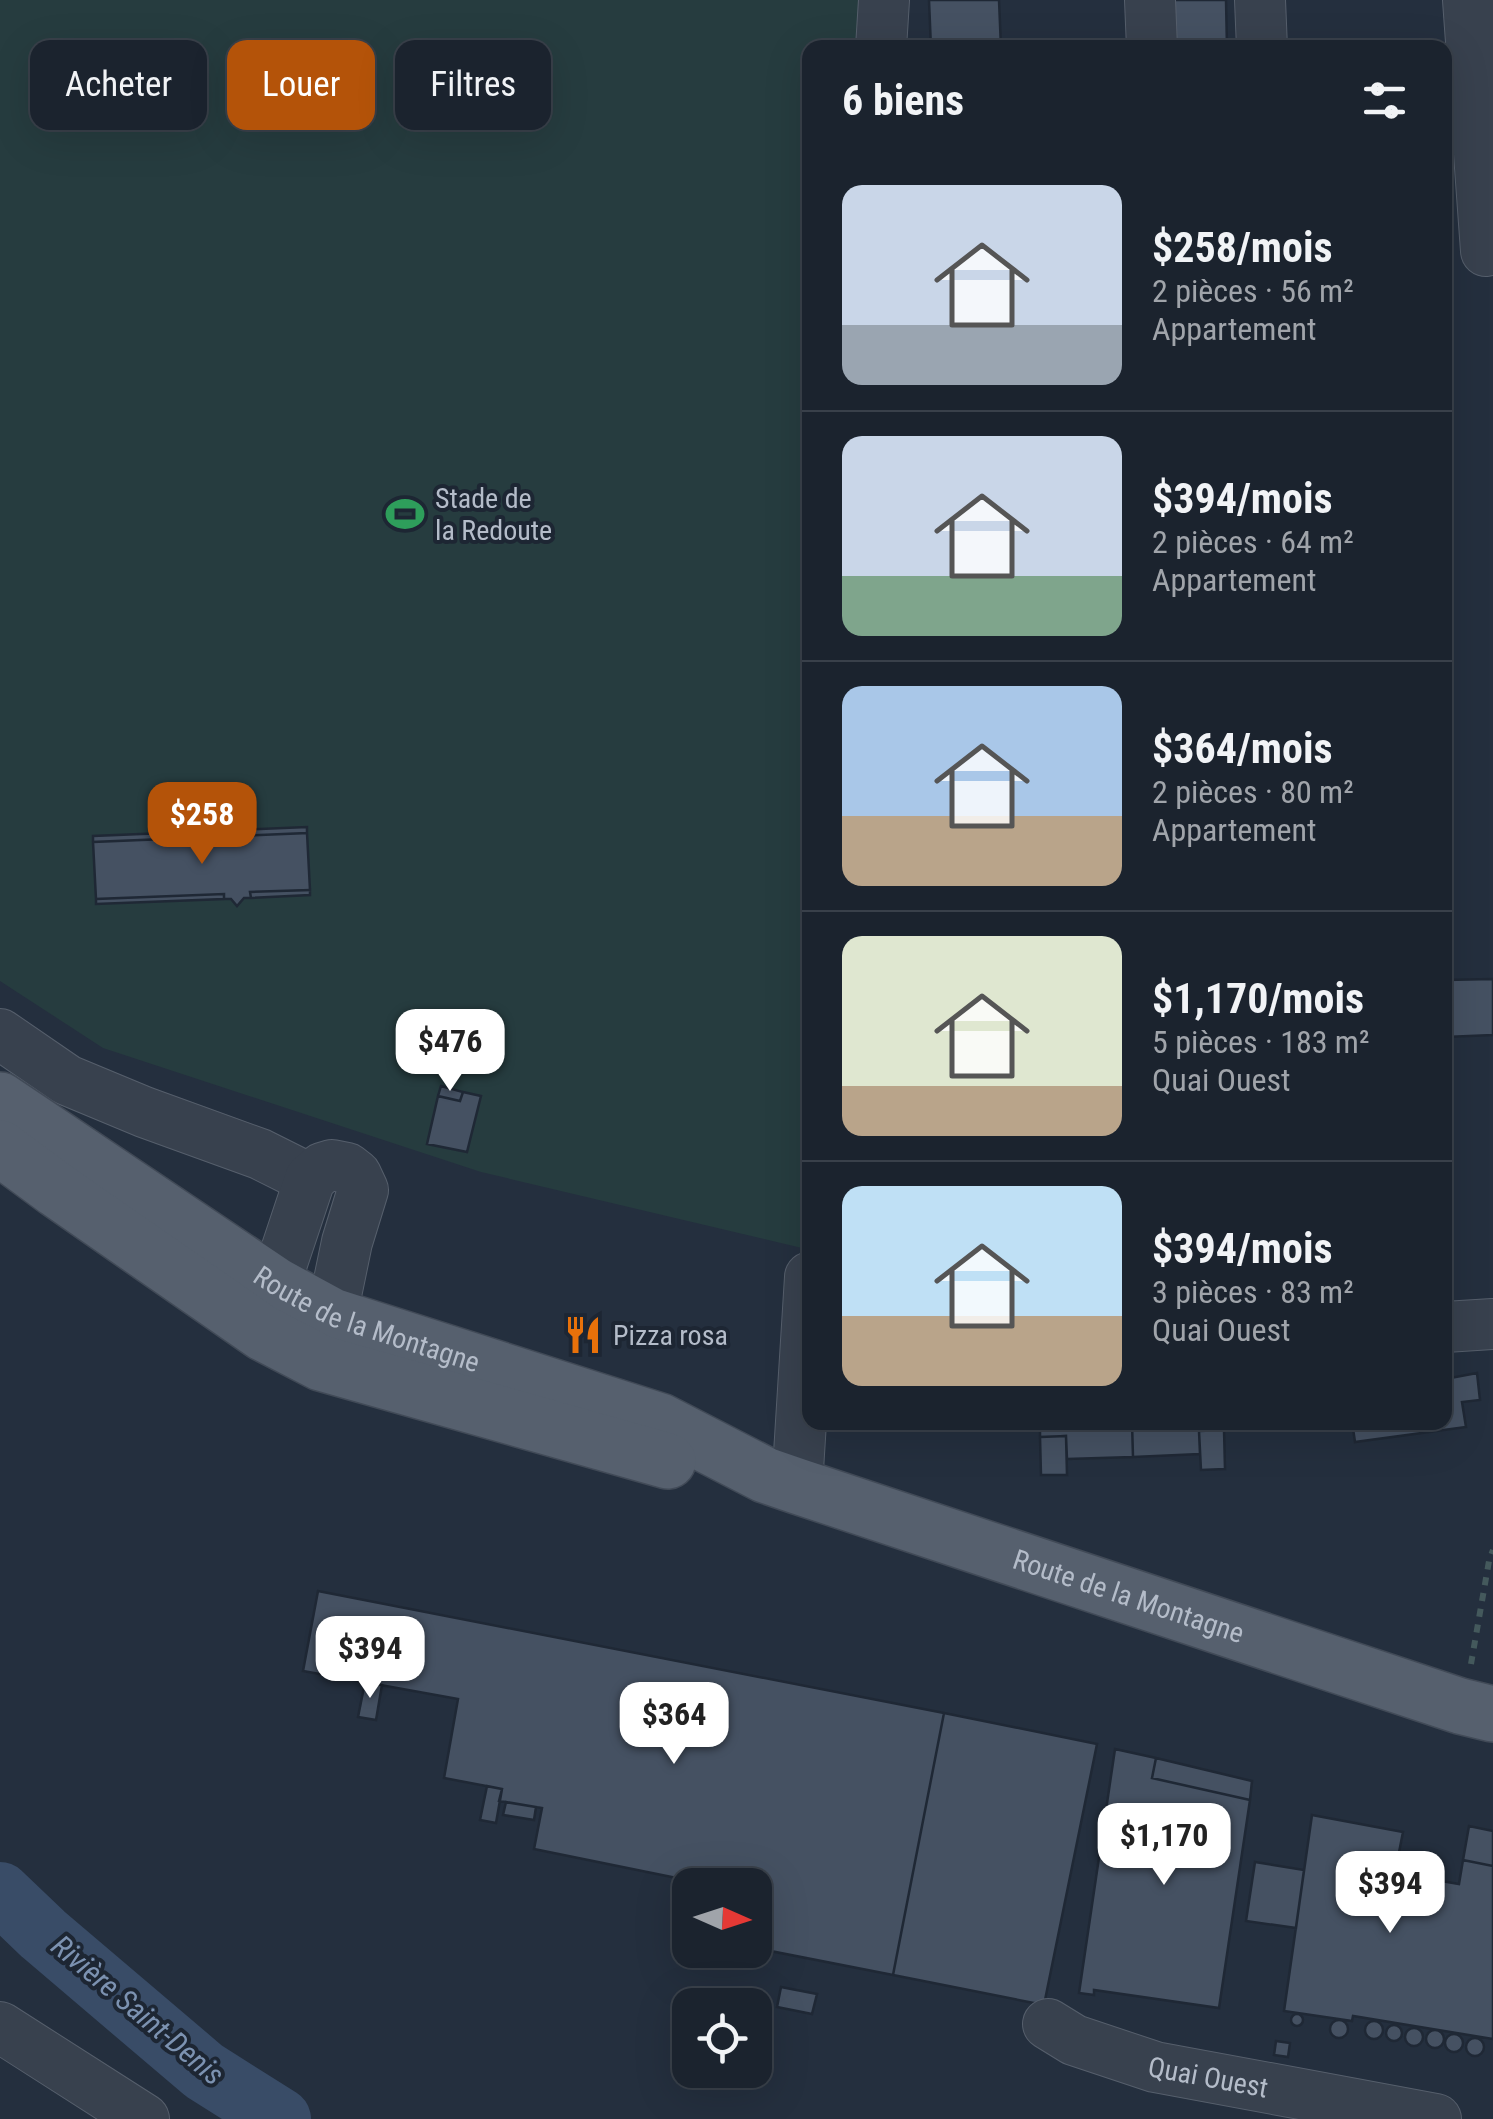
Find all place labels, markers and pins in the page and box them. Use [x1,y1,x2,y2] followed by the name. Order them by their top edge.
[435,482,552,547] place label: Stade de la Redoute
[384,493,426,535] sports icon: Stade de la Redoute
[143,782,261,867] pin: $258
[391,1009,509,1094] pin: $476
[562,1314,604,1356] restaurant icon: Pizza rosa
[613,1319,728,1352] place label: Pizza rosa
[311,1616,429,1701] pin: $394
[615,1682,733,1767] pin: $364
[1083,1803,1245,1888] pin: $1,170
[1331,1851,1449,1936] pin: $394

